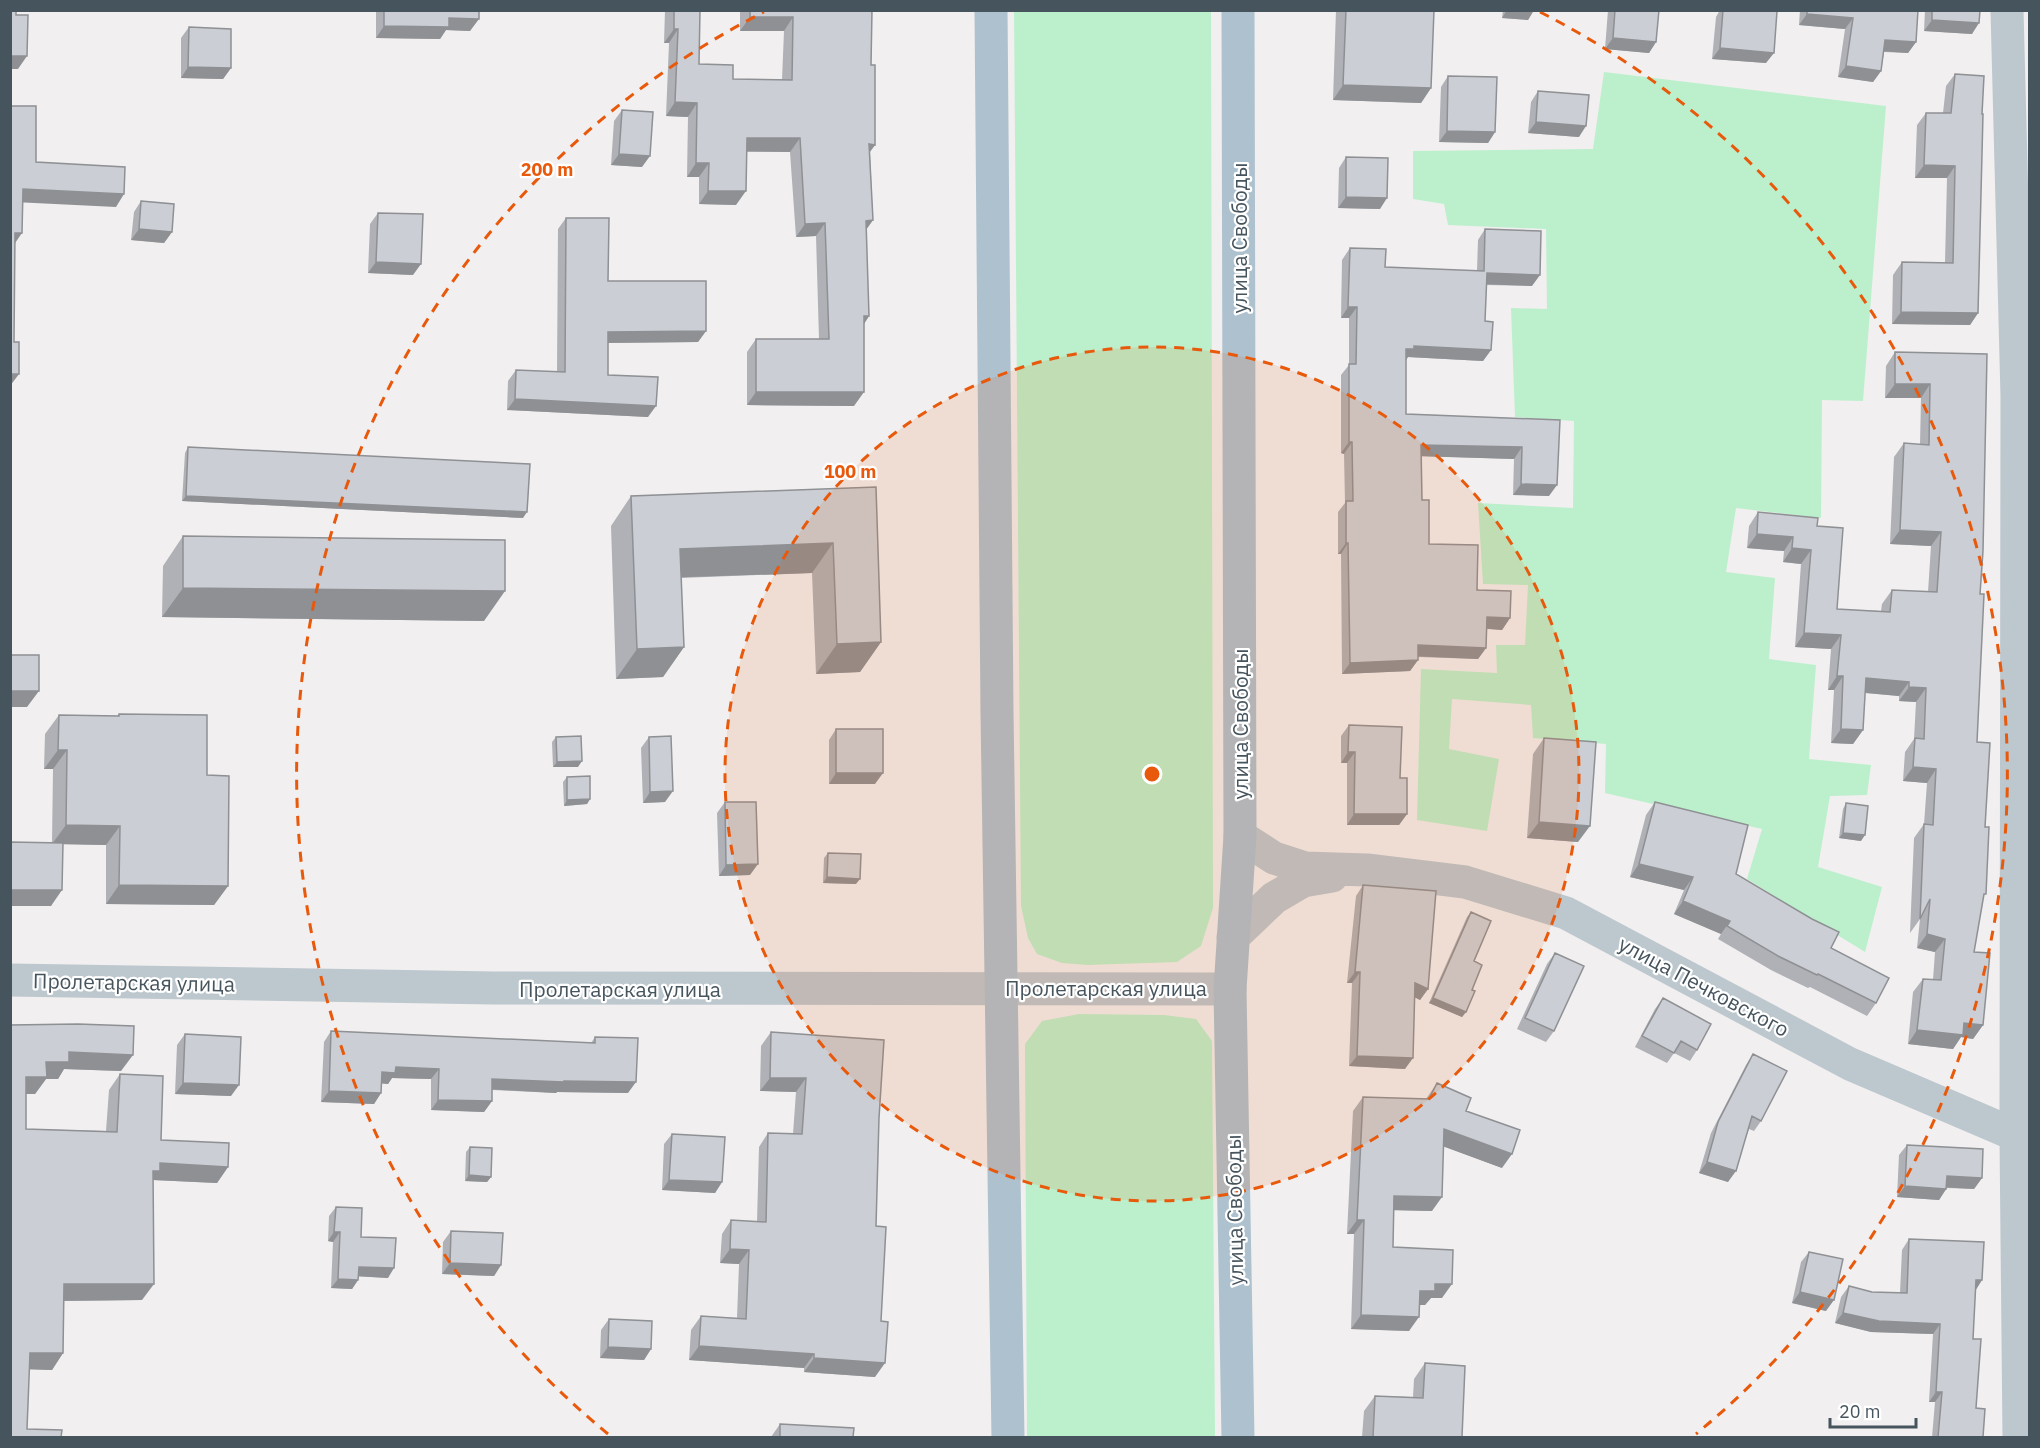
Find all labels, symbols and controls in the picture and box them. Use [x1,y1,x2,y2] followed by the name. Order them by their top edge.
[521,158,573,181] text: 200 m
[1225,162,1253,314] street label: улица Свободы
[824,460,876,483] text: 100 m
[1226,648,1254,800] street label: улица Свободы
[1142,764,1162,784] centre of rings
[1614,929,1794,1043] street label: улица Печковского
[33,966,235,998] street label: Пролетарская улица
[1005,974,1207,1002] street label: Пролетарская улица
[519,975,721,1003] street label: Пролетарская улица
[1219,1134,1249,1286] street label: улица Свободы
[1830,1391,1916,1429] scale bar
[1839,1400,1881,1423] text: 20 m

